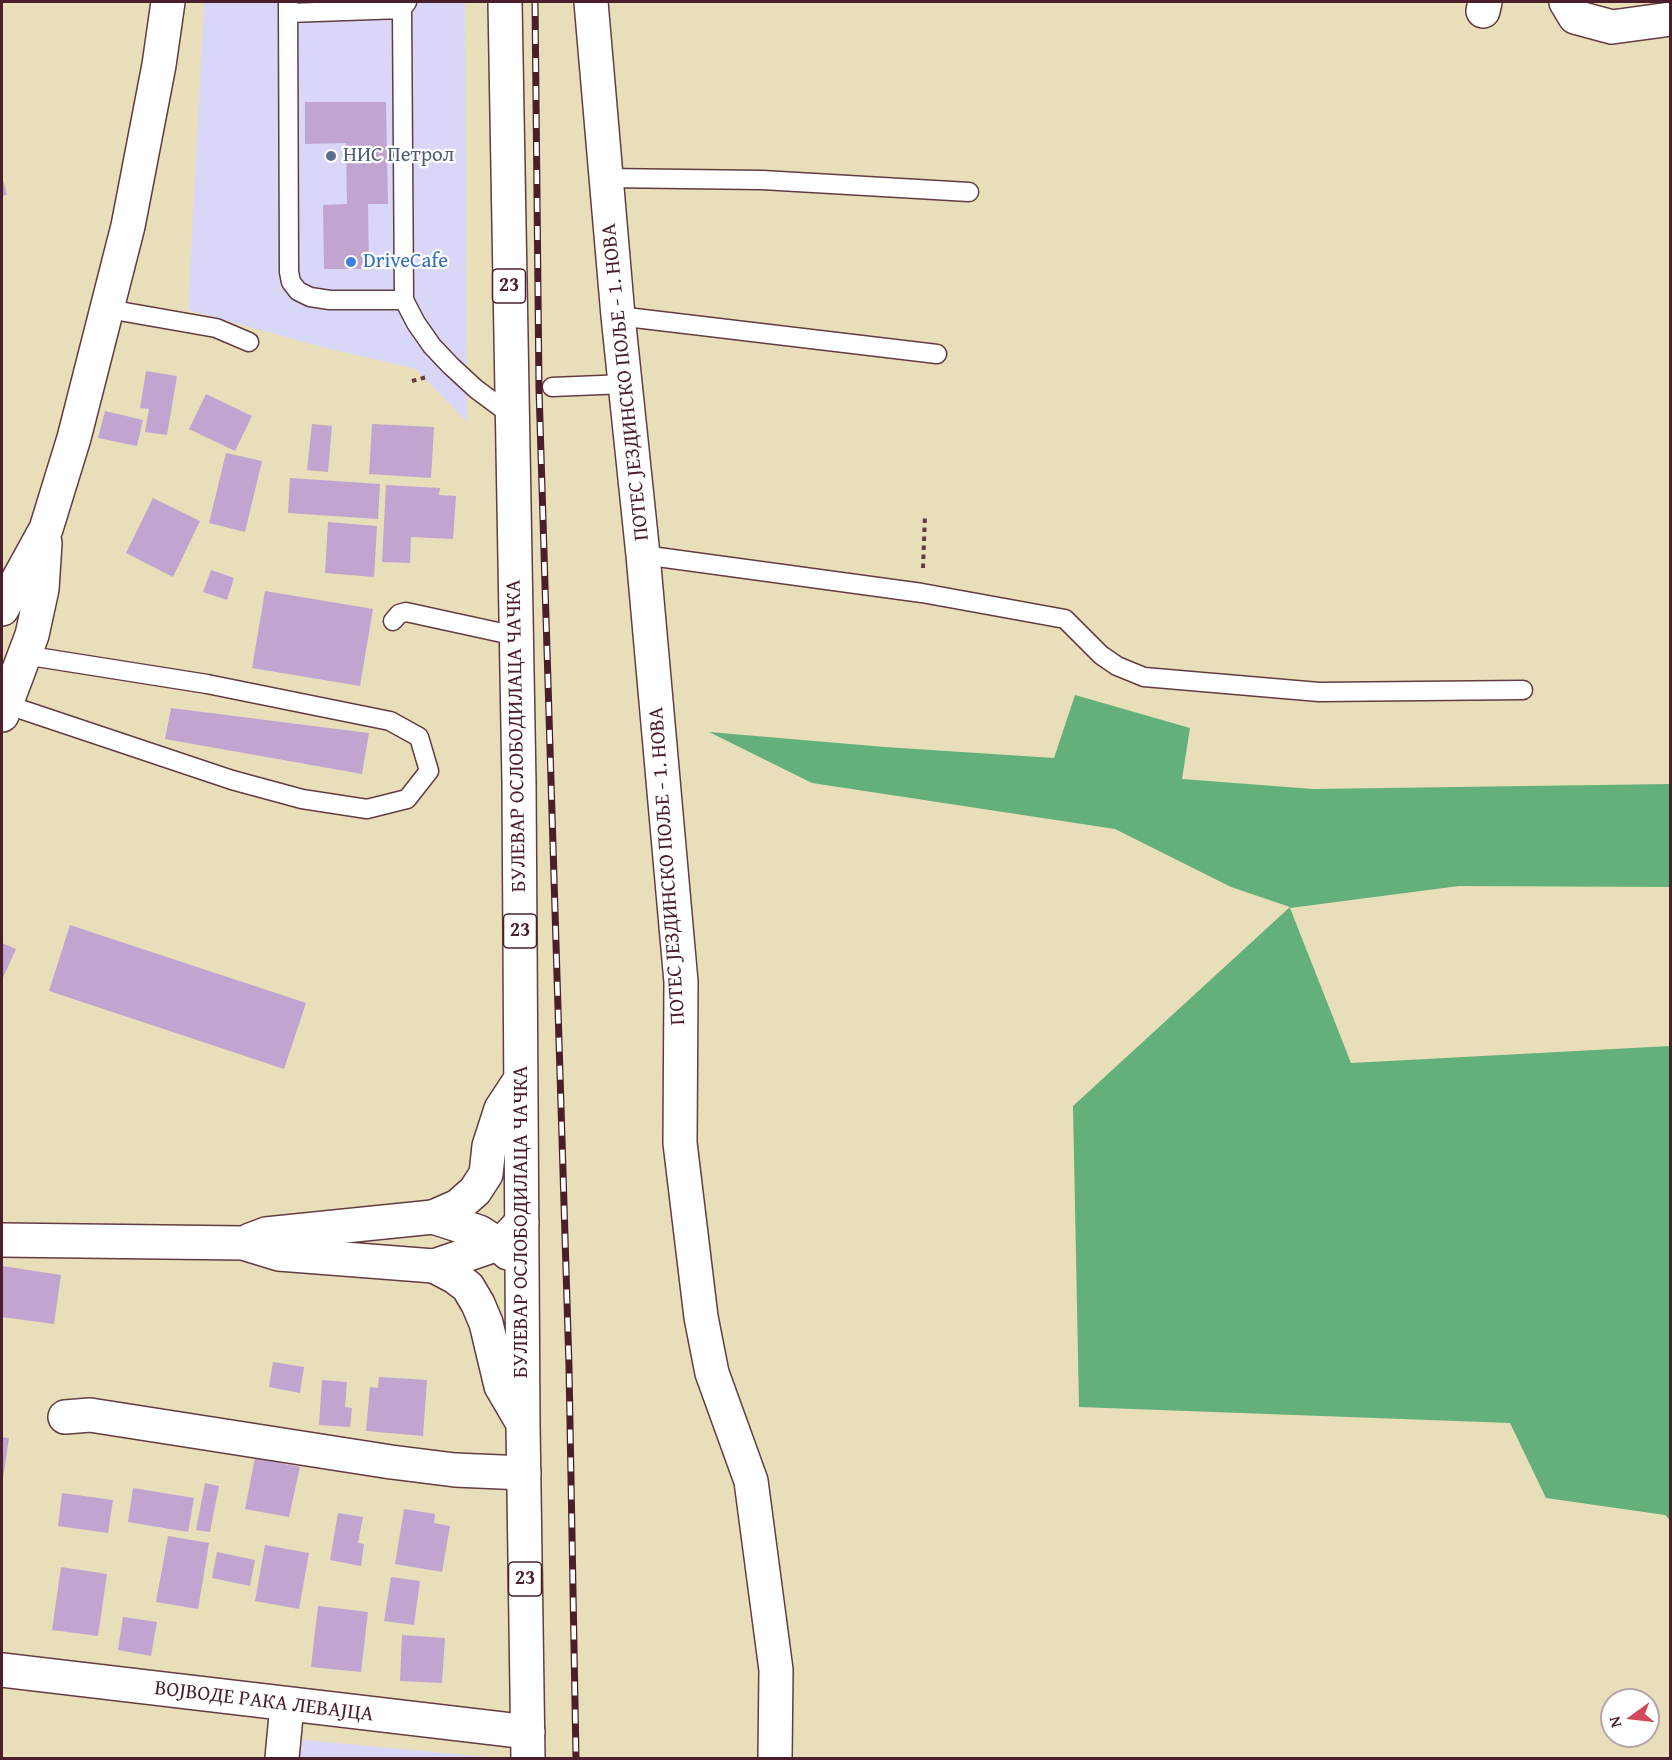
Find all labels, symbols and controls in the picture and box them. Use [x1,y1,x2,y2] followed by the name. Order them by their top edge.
[343,143,454,169] place label: НИС Петрол
[324,149,338,163] marker: НИС Петрол
[597,222,655,542] street label: ПОТЕС ЈЕЗДИНСКО ПОЉЕ - 1. НОВА
[363,249,448,275] place label: DriveCafe
[344,255,358,269] marker: DriveCafe
[492,269,526,303] road number: 23
[502,579,532,893] street label: БУЛЕВАР ОСЛОБОДИЛАЦА ЧАЧКА
[644,706,692,1026] street label: ПОТЕС ЈЕЗДИНСКО ПОЉЕ - 1. НОВА
[504,914,536,948] road number: 23
[509,1066,535,1378] street label: БУЛЕВАР ОСЛОБОДИЛАЦА ЧАЧКА
[508,1562,542,1596] road number: 23
[153,1676,375,1728] street label: ВОЈВОДЕ РАКА ЛЕВАЈЦА
[1600,1688,1660,1748] north arrow
[1602,1714,1628,1730] text: N

